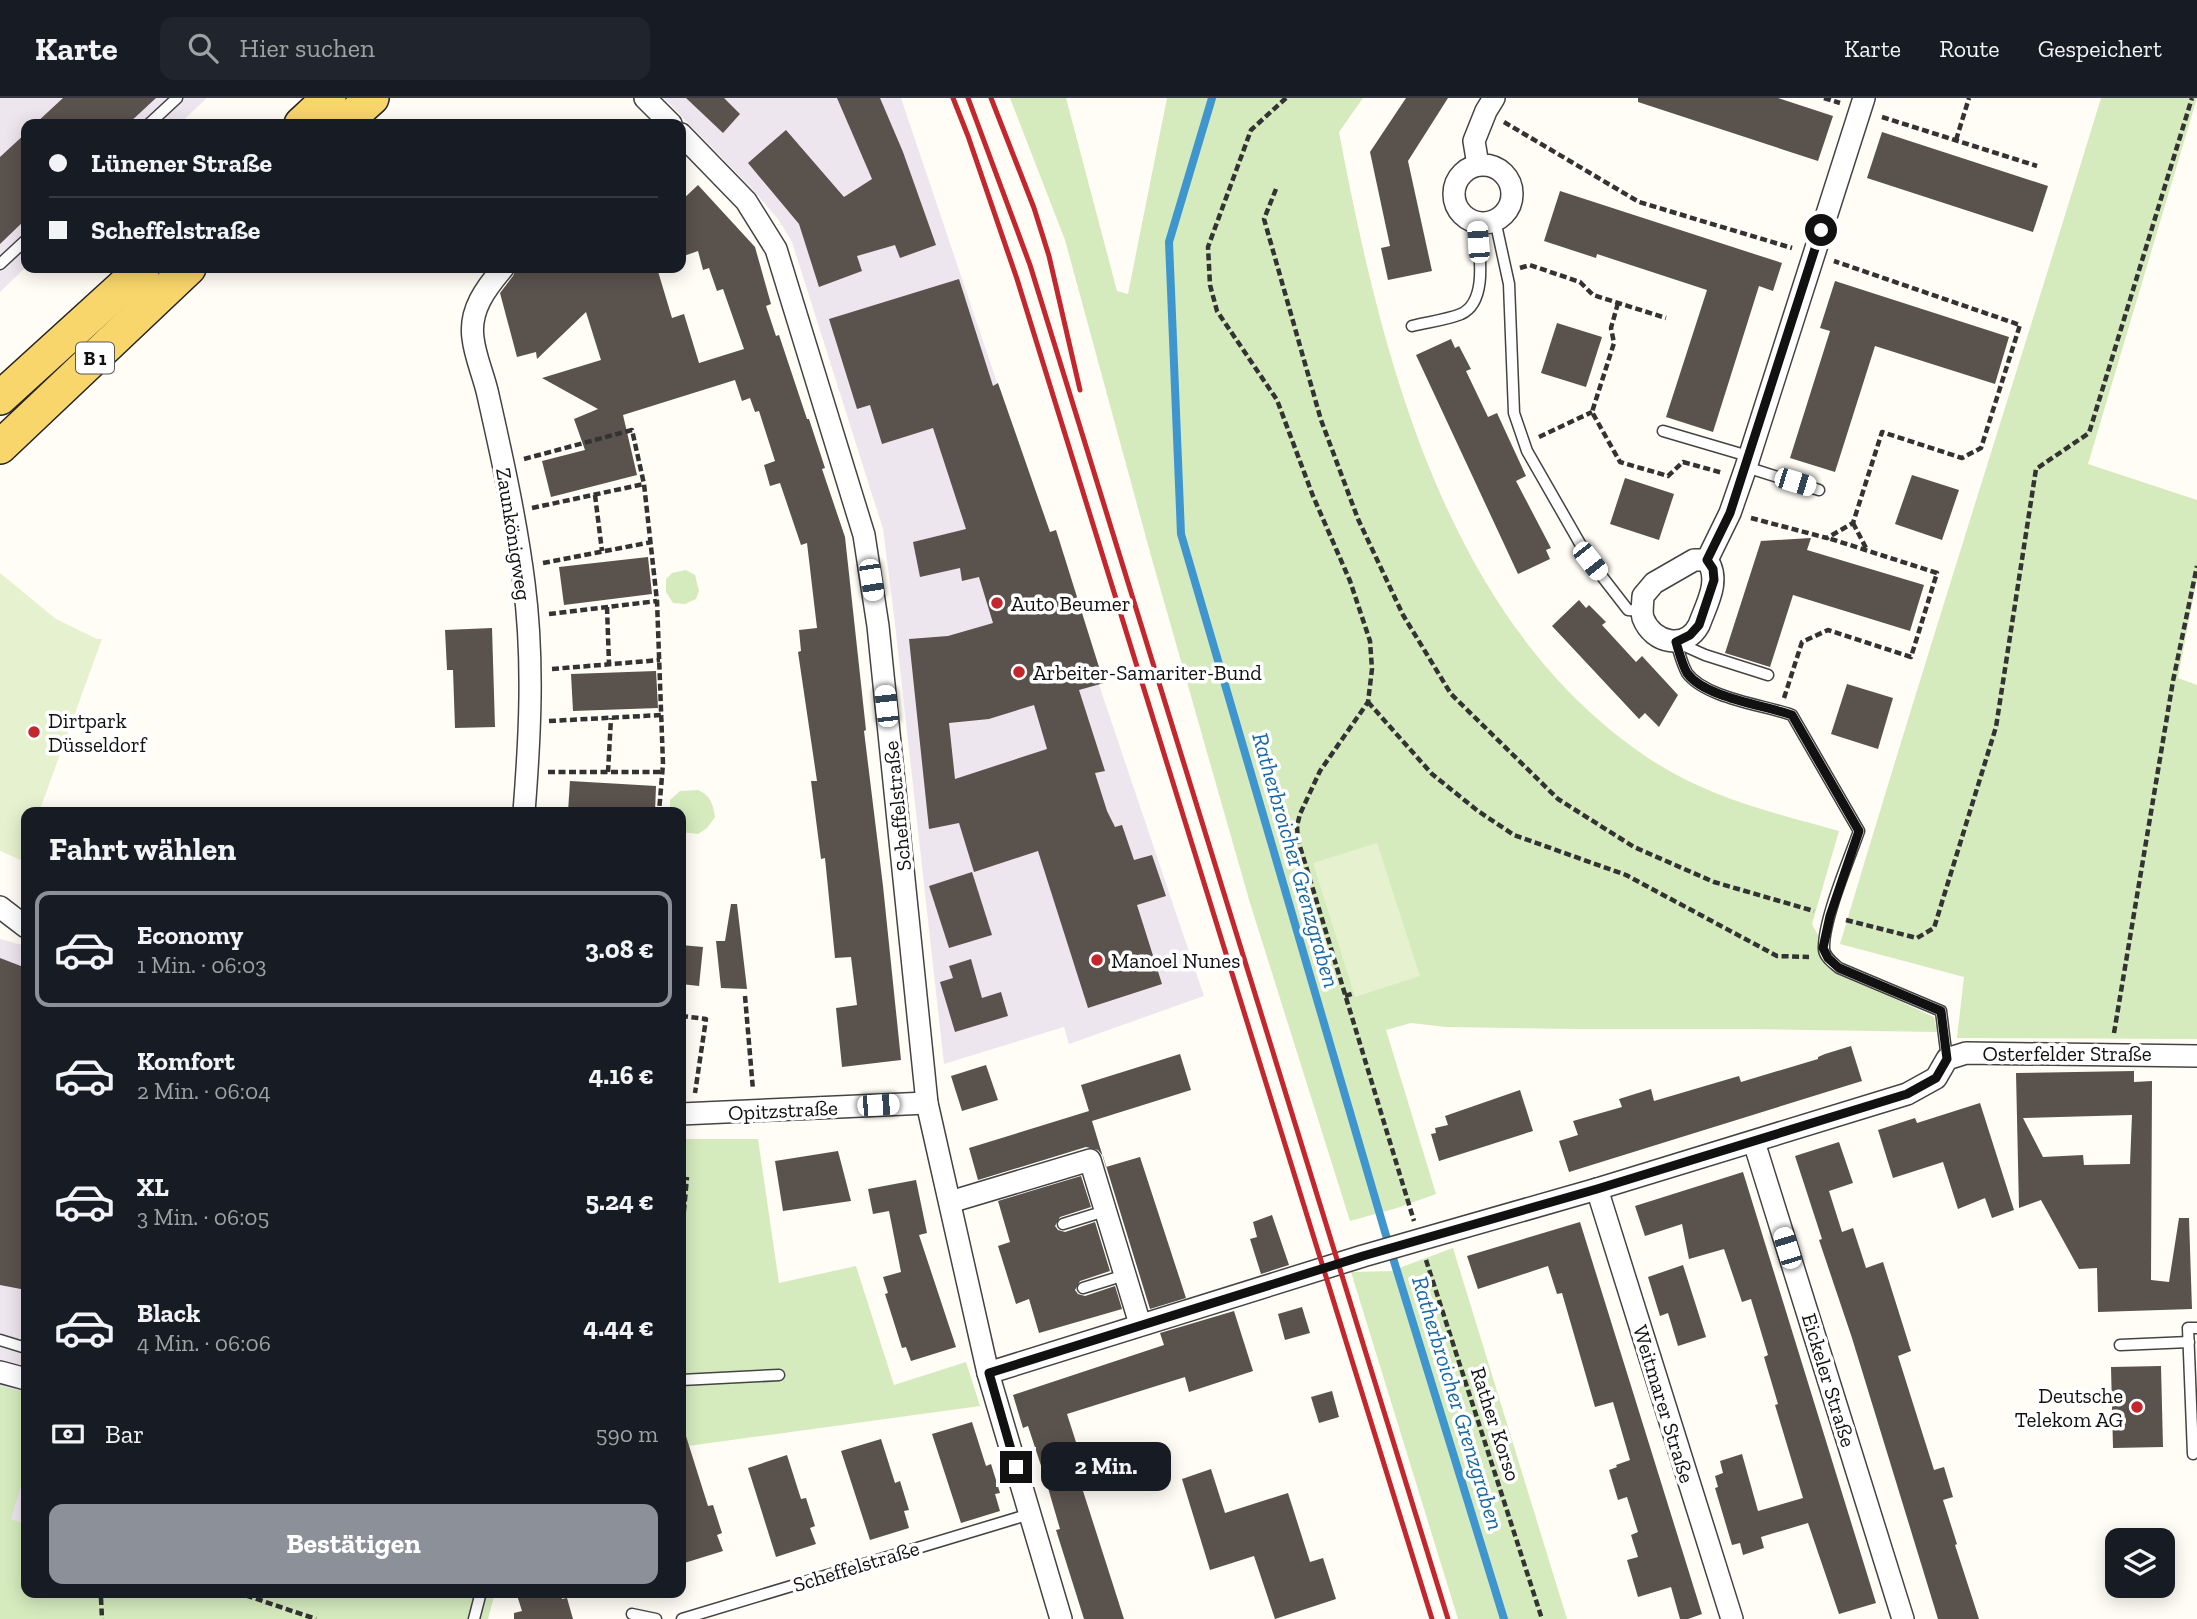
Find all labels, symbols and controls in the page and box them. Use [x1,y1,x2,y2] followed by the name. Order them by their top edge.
[160,17,650,80] search box
[35,29,118,68] text: Karte
[184,29,222,67] icon: search
[240,32,375,64] text: Hier suchen
[1844,34,1901,63] text: Karte
[1939,34,2000,63] text: Route
[2038,34,2162,63] text: Gespeichert
[91,147,272,179] text: Lünener Straße
[91,214,260,246] text: Scheffelstraße
[1805,214,1837,246] route start
[1467,220,1490,264] car
[76,342,114,374] road number: B 1
[491,466,537,603] street label: Zaunkönigweg
[1772,466,1819,498] car
[1569,538,1612,584] car
[858,558,885,602] car
[1011,591,1131,616] place label: Auto Beumer
[989,595,1005,611] marker: Auto Beumer
[1033,660,1262,685] place label: Arbeiter-Samariter-Bund
[1011,664,1027,680] marker: Arbeiter-Samariter-Bund
[874,684,899,728] car
[48,708,148,757] place label: Dirtpark Düsseldorf
[26,724,42,740] marker: Dirtpark Düsseldorf
[1246,729,1346,991] water label: Ratherbroicher Grenzgraben
[878,740,916,872] street label: Scheffelstraße
[49,830,236,868] text: Fahrt wählen
[53,918,116,981] icon: car
[137,919,243,951] text: Economy
[585,933,654,965] text: 3.08 €
[1111,948,1240,973] place label: Manoel Nunes
[137,951,266,979] text: 1 Min. · 06:03
[1089,952,1105,968] marker: Manoel Nunes
[1982,1041,2152,1066] street label: Osterfelder Straße
[53,1044,116,1107] icon: car
[137,1045,235,1077] text: Komfort
[589,1059,654,1091] text: 4.16 €
[137,1077,271,1105] text: 2 Min. · 06:04
[857,1093,900,1117] car
[728,1095,839,1125] street label: Opitzstraße
[53,1170,116,1233] icon: car
[137,1171,169,1203] text: XL
[585,1185,654,1217] text: 5.24 €
[137,1203,269,1231] text: 3 Min. · 06:05
[1771,1225,1804,1271] car
[1406,1273,1510,1533] water label: Ratherbroicher Grenzgraben
[53,1296,116,1359] icon: car
[137,1297,200,1329] text: Black
[1797,1310,1861,1450] street label: Eickeler Straße
[583,1311,654,1343] text: 4.44 €
[1628,1322,1700,1486] street label: Weitmarer Straße
[137,1329,271,1357] text: 4 Min. · 06:06
[1466,1364,1526,1484] street label: Rather Korso
[2015,1383,2123,1432] place label: Deutsche Telekom AG
[2129,1399,2145,1415] marker: Deutsche Telekom AG
[49,1415,87,1453] icon: cash
[105,1418,144,1450] text: Bar
[596,1420,658,1448] text: 590 m
[1040,1442,1170,1492] callout: 2 Min.
[1000,1451,1032,1483] route end
[1075,1452,1137,1480] text: 2 Min.
[49,1504,658,1584] button: Bestätigen
[2105,1528,2175,1598] map controls
[2105,1528,2175,1598] button: layers
[790,1535,922,1597] street label: Scheffelstraße

